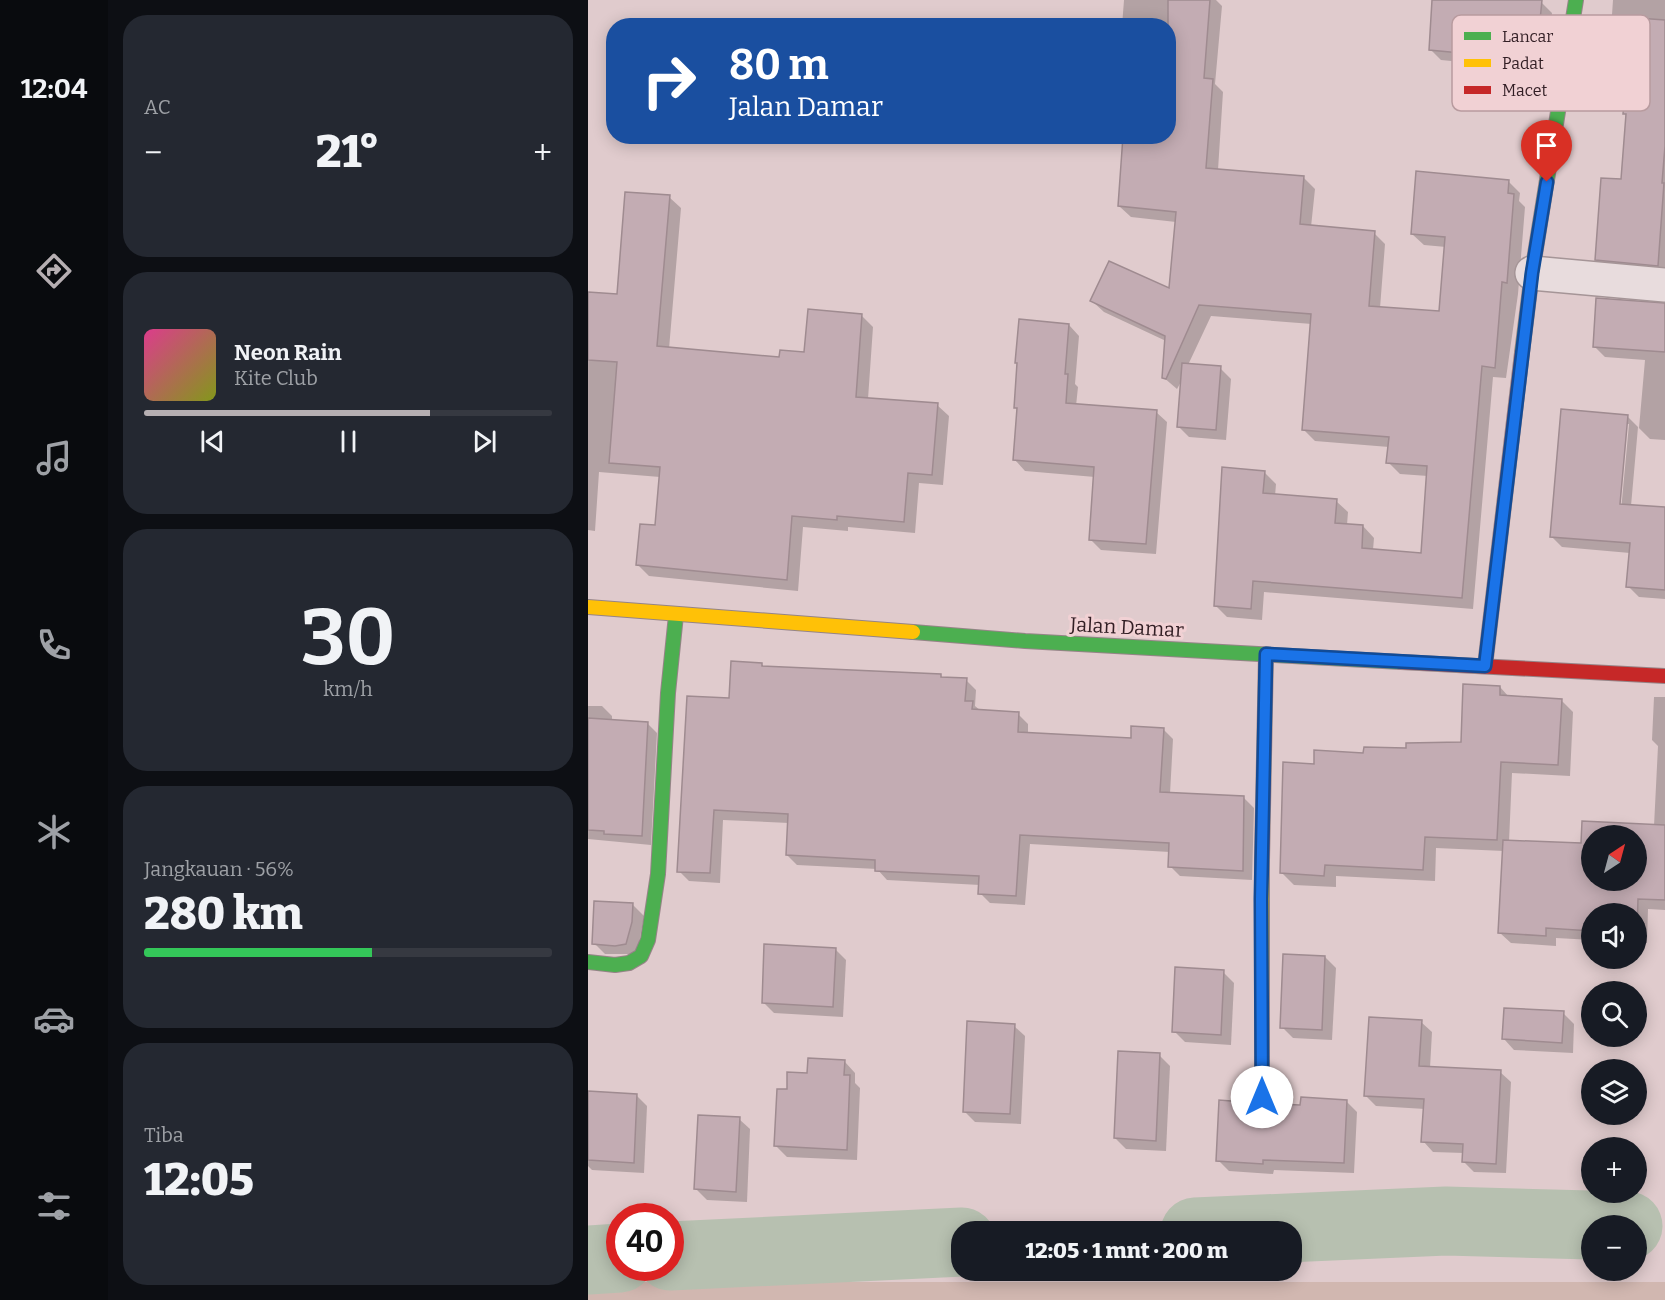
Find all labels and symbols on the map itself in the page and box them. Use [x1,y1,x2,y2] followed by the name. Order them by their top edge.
[1452,15,1650,111] legend
[1502,27,1553,46] text: Lancar
[1502,54,1544,73] text: Padat
[1502,81,1547,100] text: Macet
[1521,120,1572,182] pin
[1068,612,1185,642] street label: Jalan Damar
[1581,825,1647,891] north arrow
[1230,1065,1294,1129] position arrow
[606,1203,684,1281] speed limit sign: 40

